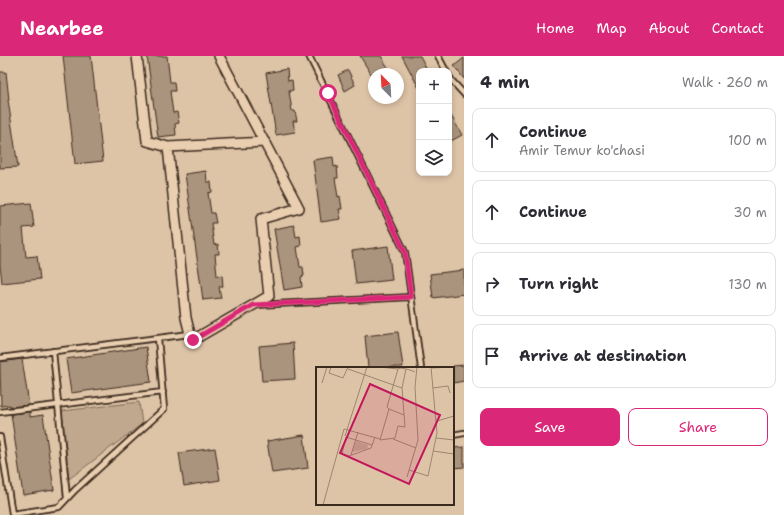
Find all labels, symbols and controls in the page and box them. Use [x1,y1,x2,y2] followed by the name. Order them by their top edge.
[20,16,104,41] text: Nearbee
[536,19,575,37] text: Home
[597,19,627,37] text: Map
[649,19,690,37] text: About
[712,19,764,37] text: Contact
[368,68,404,104] north arrow
[416,68,452,176] map controls
[416,68,452,104] button: +
[480,71,530,93] text: 4 min
[682,74,768,91] text: Walk · 260 m
[319,84,337,102] route start
[416,104,452,140] button: −
[519,122,587,142] text: Continue
[481,129,503,151] icon: ahead
[728,132,767,149] text: 100 m
[416,140,452,176] button: layers
[519,142,645,159] text: Amir Temur ko'chasi
[481,201,503,223] icon: ahead
[519,202,587,222] text: Continue
[733,204,767,221] text: 30 m
[481,273,503,295] icon: right
[519,274,599,294] text: Turn right
[729,276,767,293] text: 130 m
[184,331,202,349] route end
[481,345,503,367] icon: arrive
[519,346,687,366] text: Arrive at destination
[316,367,454,505] inset map
[480,408,620,446] button: Save
[628,408,768,446] button: Share

